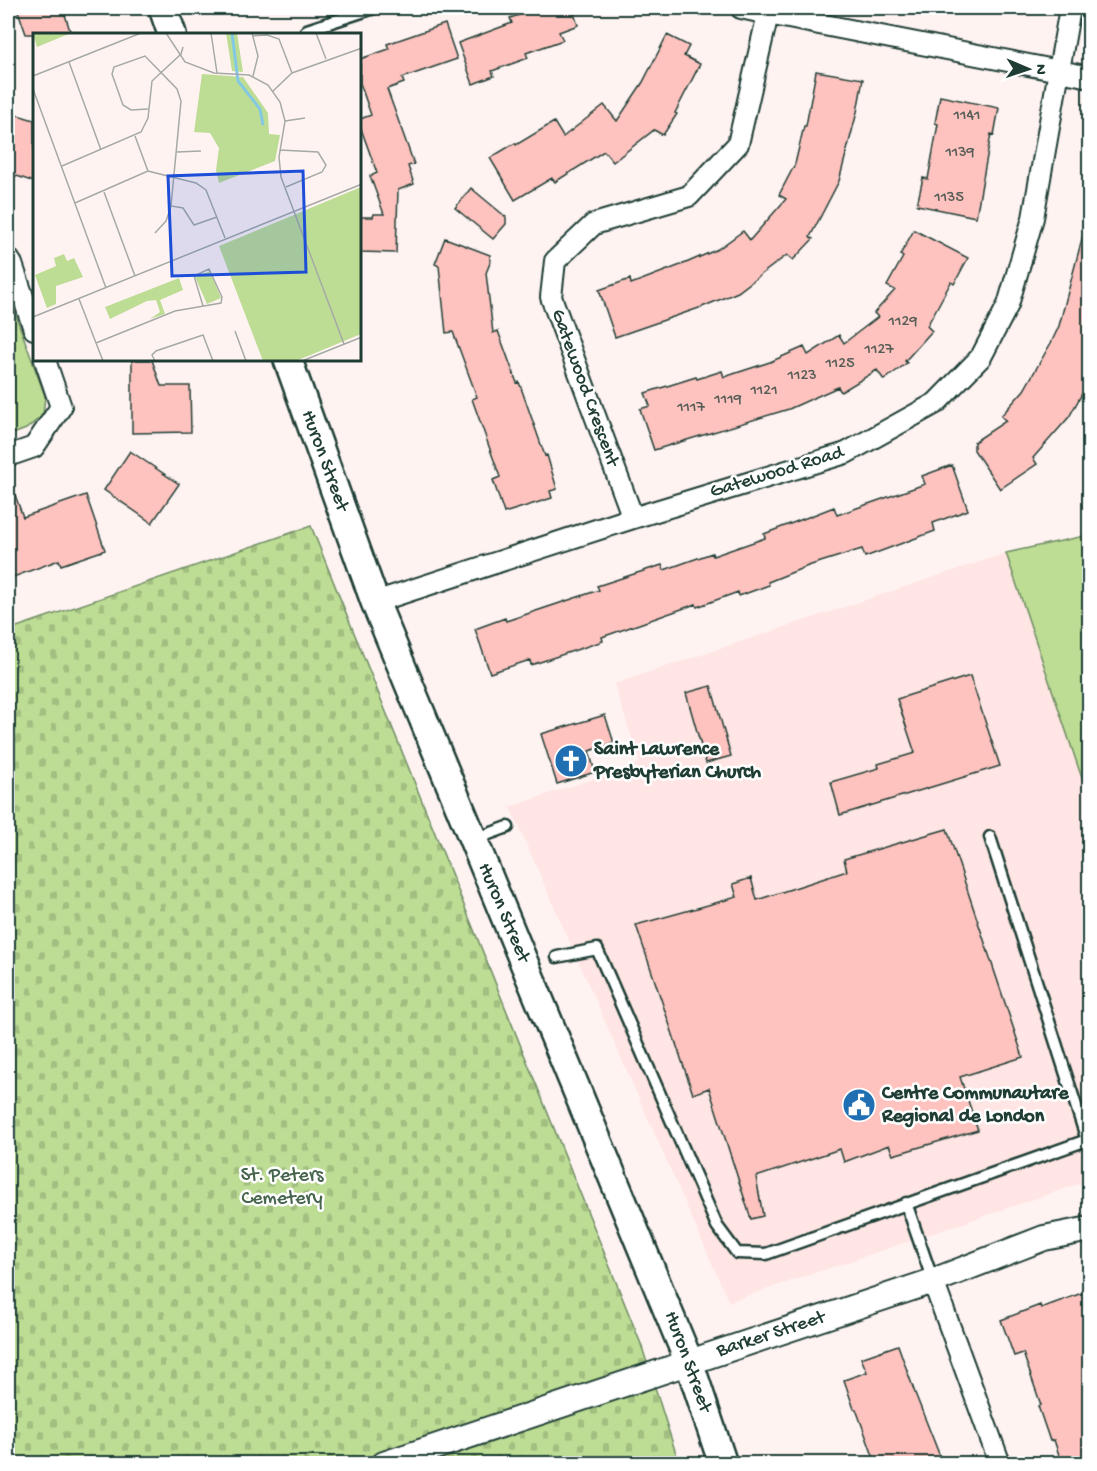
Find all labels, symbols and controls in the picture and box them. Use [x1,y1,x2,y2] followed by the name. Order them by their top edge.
[33,33,362,362] inset map
[998,39,1058,99] north arrow
[1030,64,1049,76] text: N
[953,107,980,126] house number: 1141
[944,144,975,163] house number: 1139
[933,189,964,208] house number: 1135
[545,306,624,471] street label: Gatewood Crescent
[888,313,917,332] house number: 1129
[863,341,894,360] house number: 1127
[824,355,855,374] house number: 1125
[786,367,817,386] house number: 1123
[749,382,778,401] house number: 1121
[713,391,742,410] house number: 1119
[676,399,706,418] house number: 1117
[295,407,354,516] street label: Huron Street
[707,441,849,504] street label: Gatewood Road
[593,739,761,785] place label: Saint Lawrence Presbyterian Church
[553,743,589,779] church icon: Saint Lawrence Presbyterian Church
[472,860,535,968] street label: Huron Street
[881,1083,1069,1129] place label: Centre Communautare Regional de London
[841,1087,877,1123] public building icon: Centre Communautare Regional de London
[241,1165,324,1211] park label: St. Peters Cemetery
[713,1306,830,1364] street label: Barker Street
[658,1308,717,1417] street label: Huron Street

